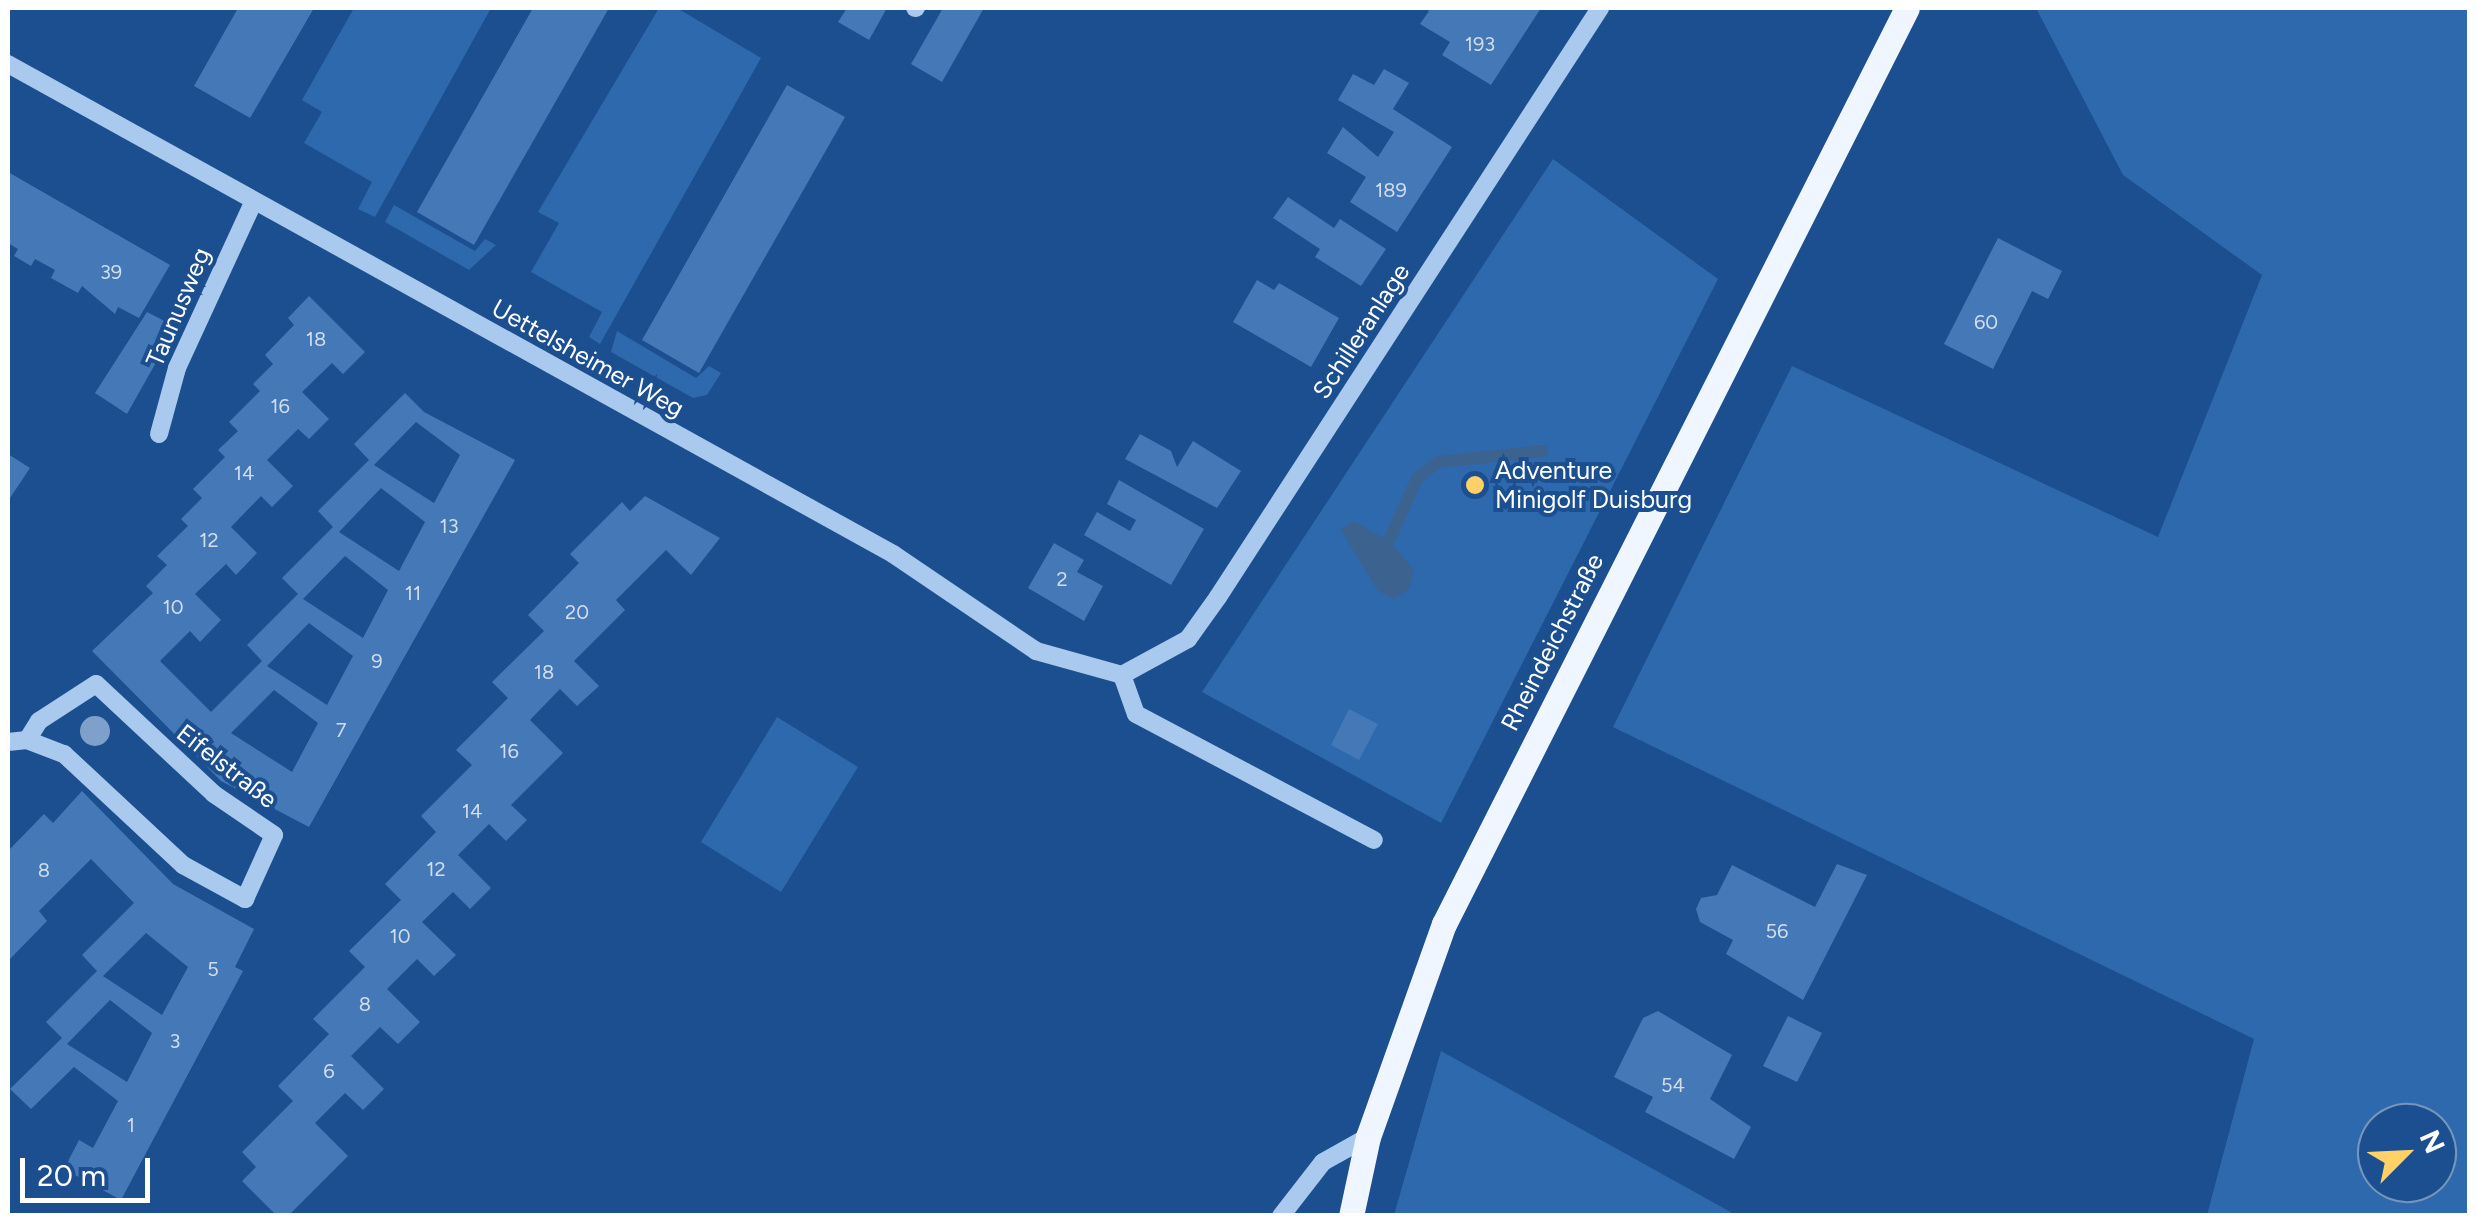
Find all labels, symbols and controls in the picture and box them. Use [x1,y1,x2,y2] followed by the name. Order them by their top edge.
[1465,32,1495,56] house number: 193
[1375,178,1407,202] house number: 189
[140,243,216,371] street label: Taunusweg
[1306,258,1416,404] street label: Schilleranlage
[100,260,122,284] house number: 39
[487,293,689,423] street label: Uettelsheimer Weg
[1974,310,1998,334] house number: 60
[306,327,326,351] house number: 18
[270,394,290,418] house number: 16
[1495,456,1692,515] place label: Adventure Minigolf Duisburg
[234,461,254,485] house number: 14
[1464,474,1486,496] marker: Adventure Minigolf Duisburg
[439,514,459,538] house number: 13
[199,528,219,552] house number: 12
[1494,548,1610,736] street label: Rheindeichstraße
[1056,567,1068,591] house number: 2
[405,581,421,605] house number: 11
[162,595,184,619] house number: 10
[565,600,589,624] house number: 20
[371,649,383,673] house number: 9
[534,660,554,684] house number: 18
[171,718,283,814] street label: Eifelstraße
[336,718,346,742] house number: 7
[499,739,519,763] house number: 16
[462,799,482,823] house number: 14
[426,857,446,881] house number: 12
[38,858,50,882] house number: 8
[1766,919,1788,943] house number: 56
[389,924,411,948] house number: 10
[207,957,219,981] house number: 5
[359,992,371,1016] house number: 8
[170,1029,180,1053] house number: 3
[323,1059,335,1083] house number: 6
[1661,1073,1685,1097] house number: 54
[2357,1103,2457,1203] north arrow
[127,1113,135,1137] house number: 1
[2413,1125,2453,1158] text: N
[25,1138,155,1200] scale bar
[37,1157,106,1194] text: 20 m

